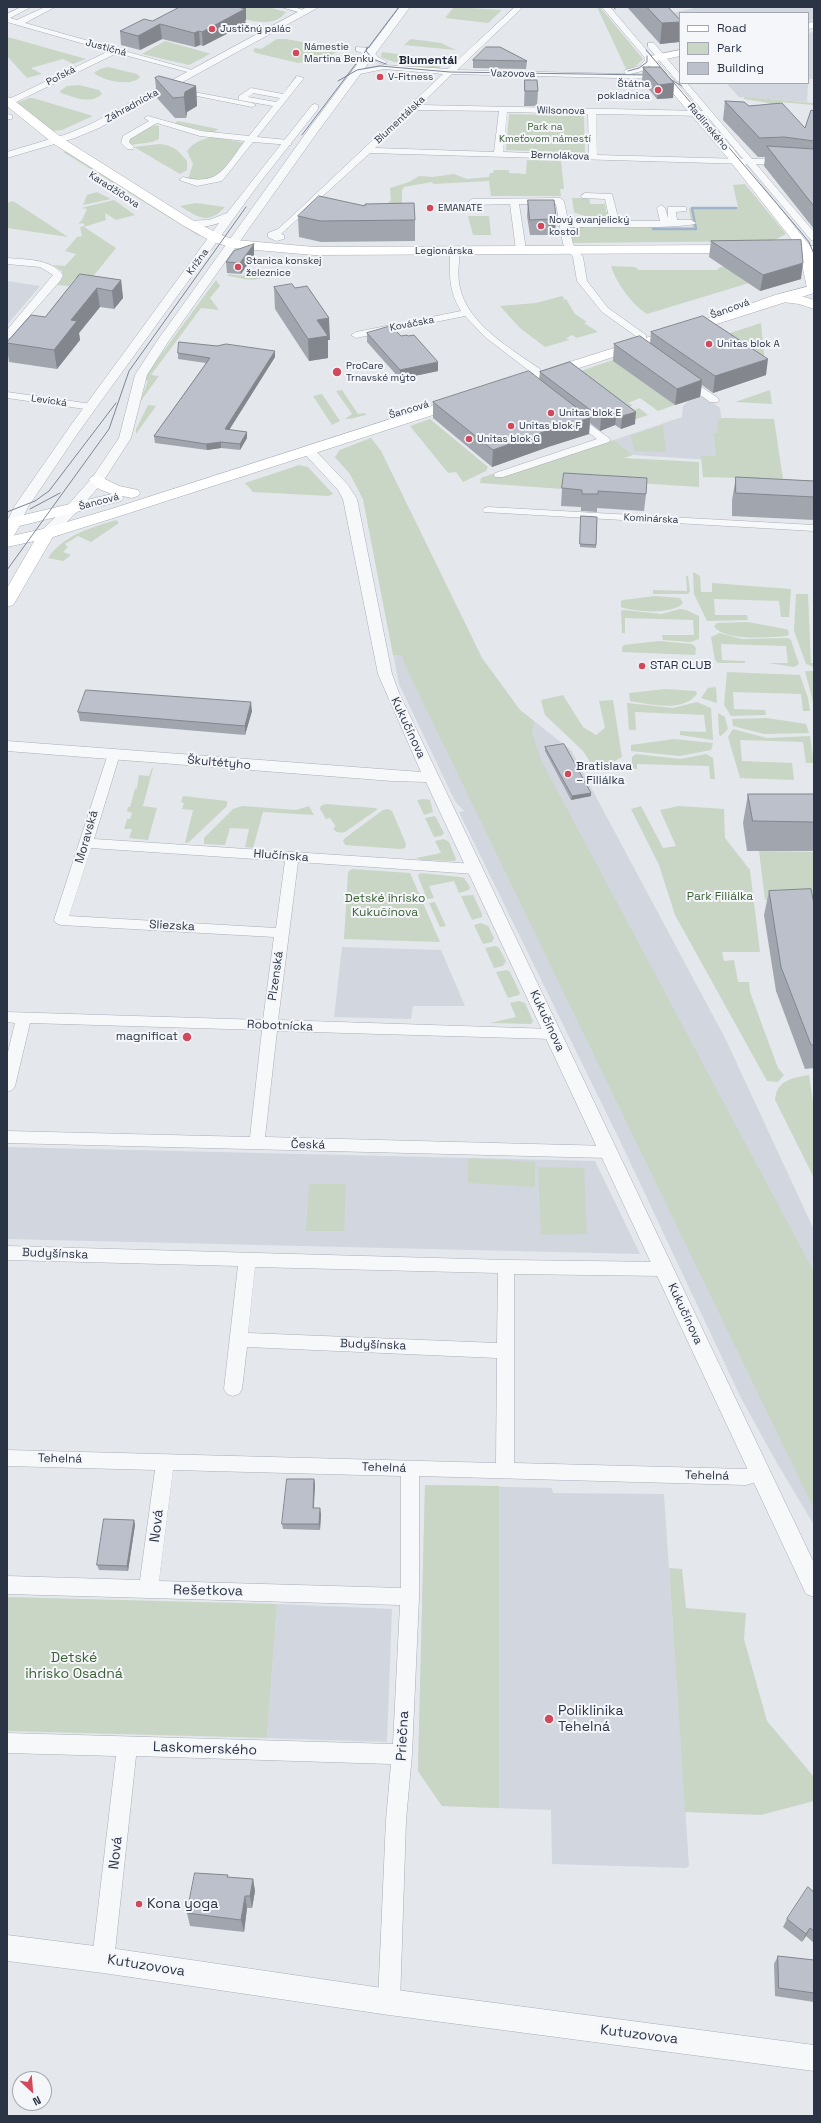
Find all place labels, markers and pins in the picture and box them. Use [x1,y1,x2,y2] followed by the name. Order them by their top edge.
[220,23,291,35] place label: Justičný palác
[207,24,217,34] marker: Justičný palác
[304,41,374,64] place label: Námestie Martina Benku
[291,48,301,58] marker: Námestie Martina Benku
[388,71,433,83] place label: V-Fitness
[375,72,385,82] marker: V-Fitness
[597,78,650,102] place label: Štátna pokladnica
[653,85,663,95] marker: Štátna pokladnica
[438,202,482,214] place label: EMANATE
[425,203,435,213] marker: EMANATE
[549,214,629,238] place label: Nový evanjelický kostol
[536,221,546,231] marker: Nový evanjelický kostol
[246,255,322,278] place label: Stanica konskej železnice
[233,262,243,272] marker: Stanica konskej železnice
[717,338,780,350] place label: Unitas blok A
[704,339,714,349] marker: Unitas blok A
[346,360,416,384] place label: ProCare Trnavské mýto
[331,366,343,378] marker: ProCare Trnavské mýto
[559,407,621,419] place label: Unitas blok E
[546,408,556,418] marker: Unitas blok E
[519,420,581,432] place label: Unitas blok F
[506,421,516,431] marker: Unitas blok F
[477,433,540,445] place label: Unitas blok G
[464,434,474,444] marker: Unitas blok G
[650,659,711,673] place label: STAR CLUB
[637,661,647,671] marker: STAR CLUB
[576,760,632,788] place label: Bratislava – Filiálka
[563,769,573,779] marker: Bratislava – Filiálka
[116,1030,178,1044] place label: magnificat
[181,1031,193,1043] marker: magnificat
[558,1703,624,1736] place label: Poliklinika Tehelná
[543,1713,555,1725] marker: Poliklinika Tehelná
[147,1896,218,1912] place label: Kona yoga
[134,1899,144,1909] marker: Kona yoga

